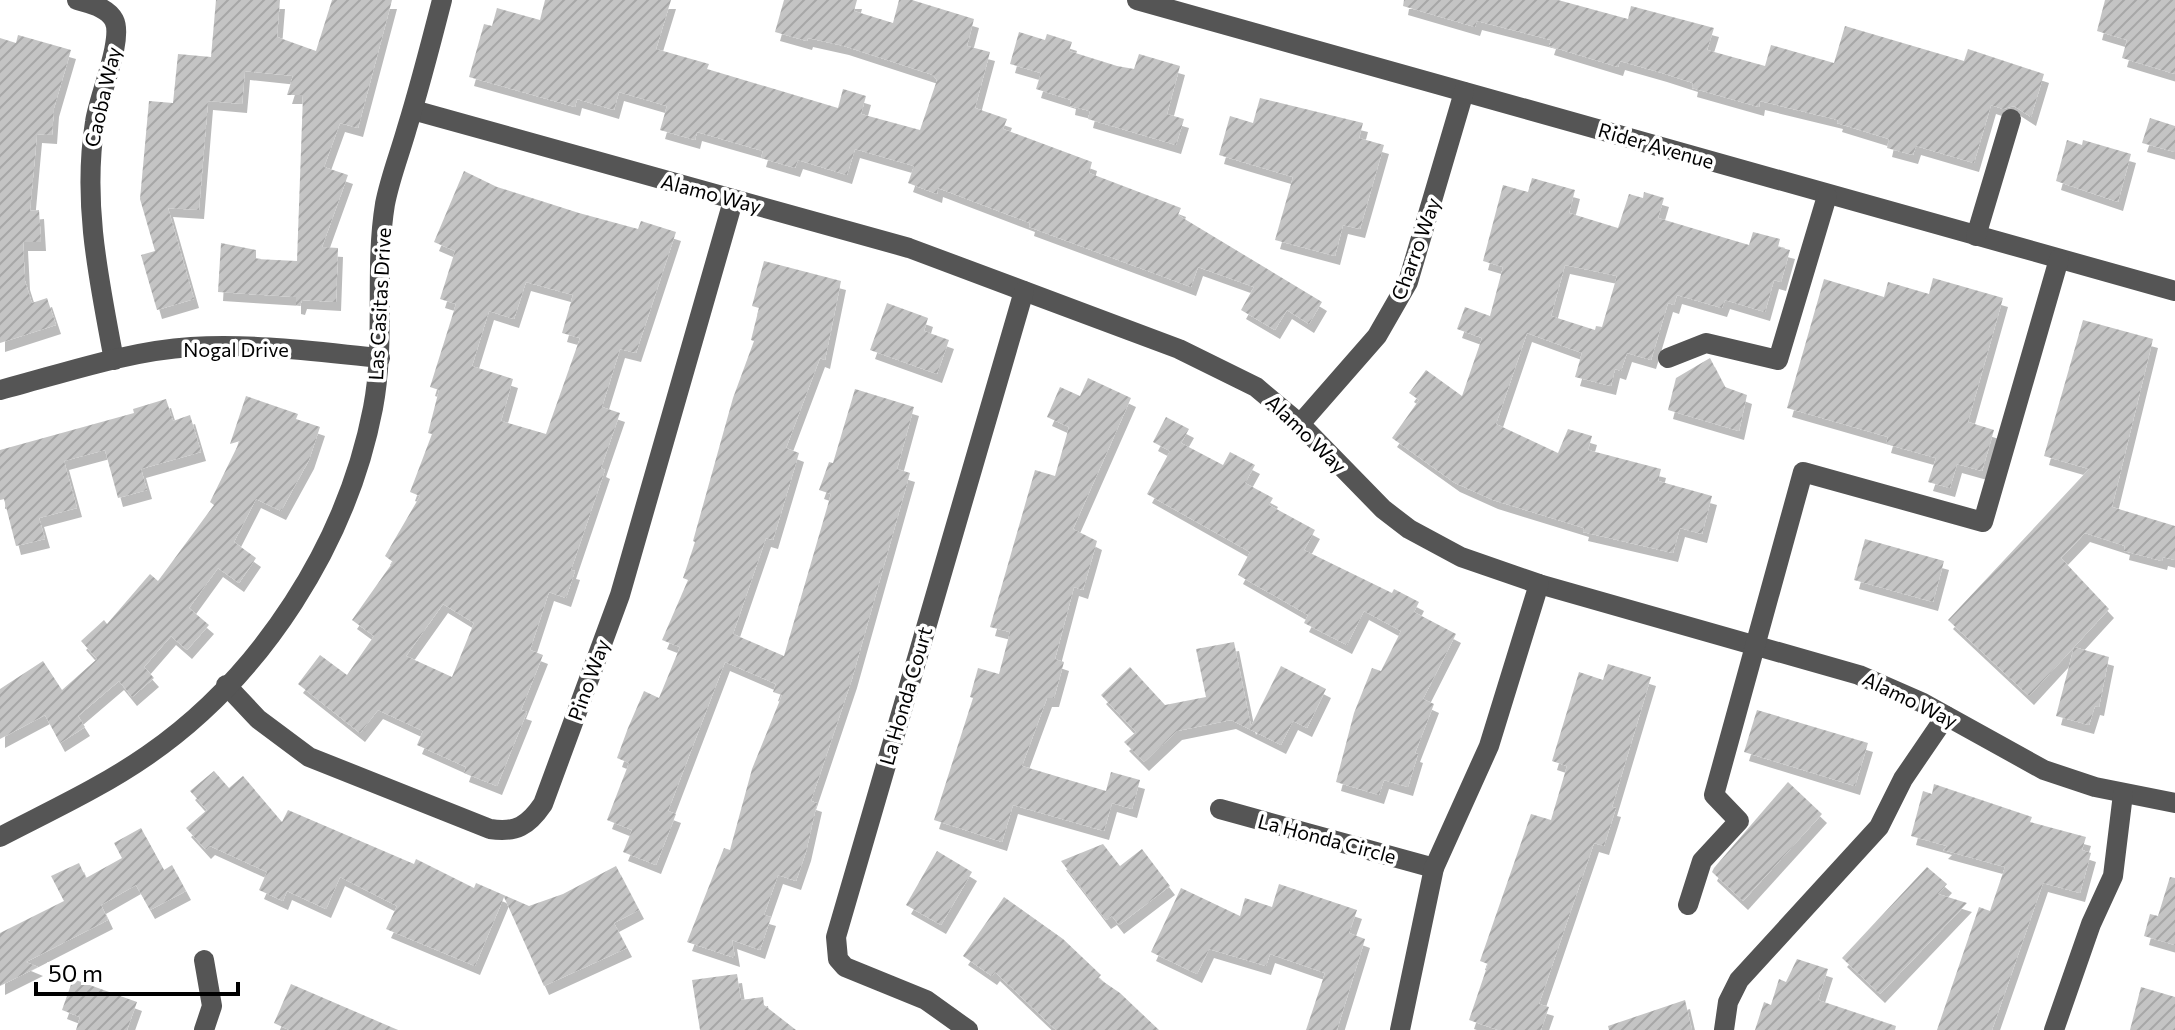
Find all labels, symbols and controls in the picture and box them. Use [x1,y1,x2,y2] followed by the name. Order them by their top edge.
[79,44,125,149] street label: Caoba Way
[1596,117,1717,173] street label: Rider Avenue
[659,168,764,218] street label: Alamo Way
[1385,194,1445,303] street label: Charro Way
[363,227,395,381] street label: Las Casitas Drive
[183,337,289,361] street label: Nogal Drive
[1261,389,1352,478] street label: Alamo Way
[874,624,936,768] street label: La Honda Court
[562,636,614,724] street label: Pino Way
[1859,666,1962,732] street label: Alamo Way
[1256,808,1399,868] street label: La Honda Circle
[36,946,238,996] scale bar
[48,958,103,987] text: 50 m

